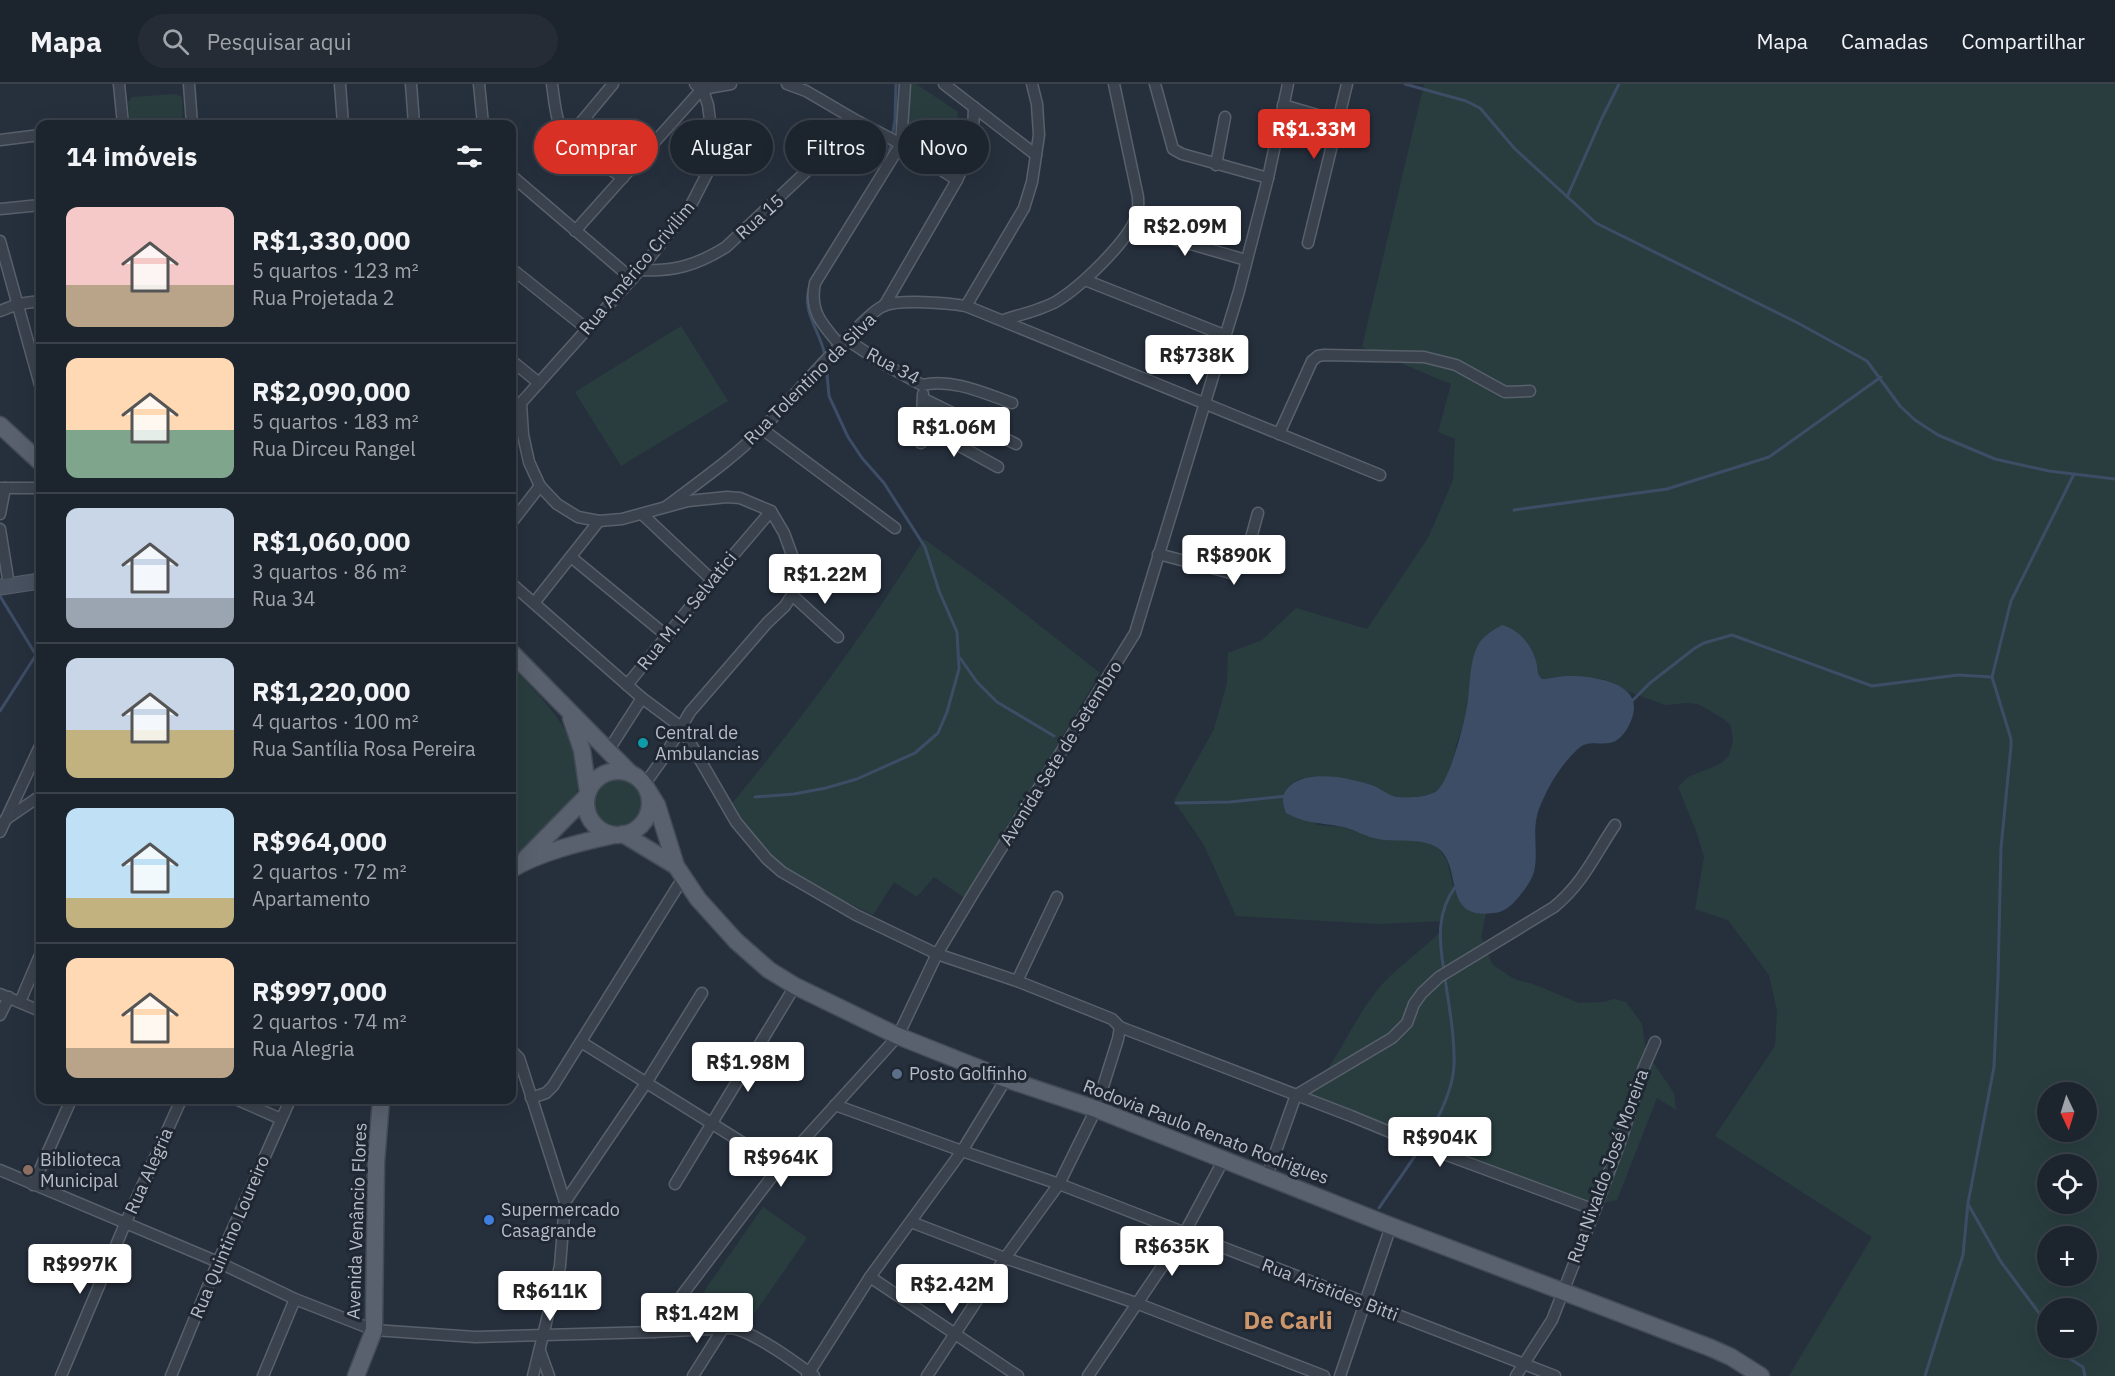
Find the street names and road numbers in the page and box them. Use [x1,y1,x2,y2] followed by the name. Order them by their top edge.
[731,189,789,244] street label: Rua 15
[574,196,699,339] street label: Rua Américo Crivilim
[739,308,881,450] street label: Rua Tolentino da Silva
[863,342,924,389] street label: Rua 34
[632,547,741,675] street label: Rua M. L. Selvatici
[994,656,1127,849] street label: Avenida Sete de Setembro
[1562,1065,1653,1266] street label: Rua Nivaldo José Moreira
[1080,1074,1332,1189] street label: Rodovia Paulo Renato Rodrigues
[342,1122,371,1320] street label: Avenida Venâncio Flores
[119,1124,178,1218] street label: Rua Alegria
[185,1152,274,1322] street label: Rua Quintino Loureiro
[1259,1253,1402,1326] street label: Rua Aristides Bitti

